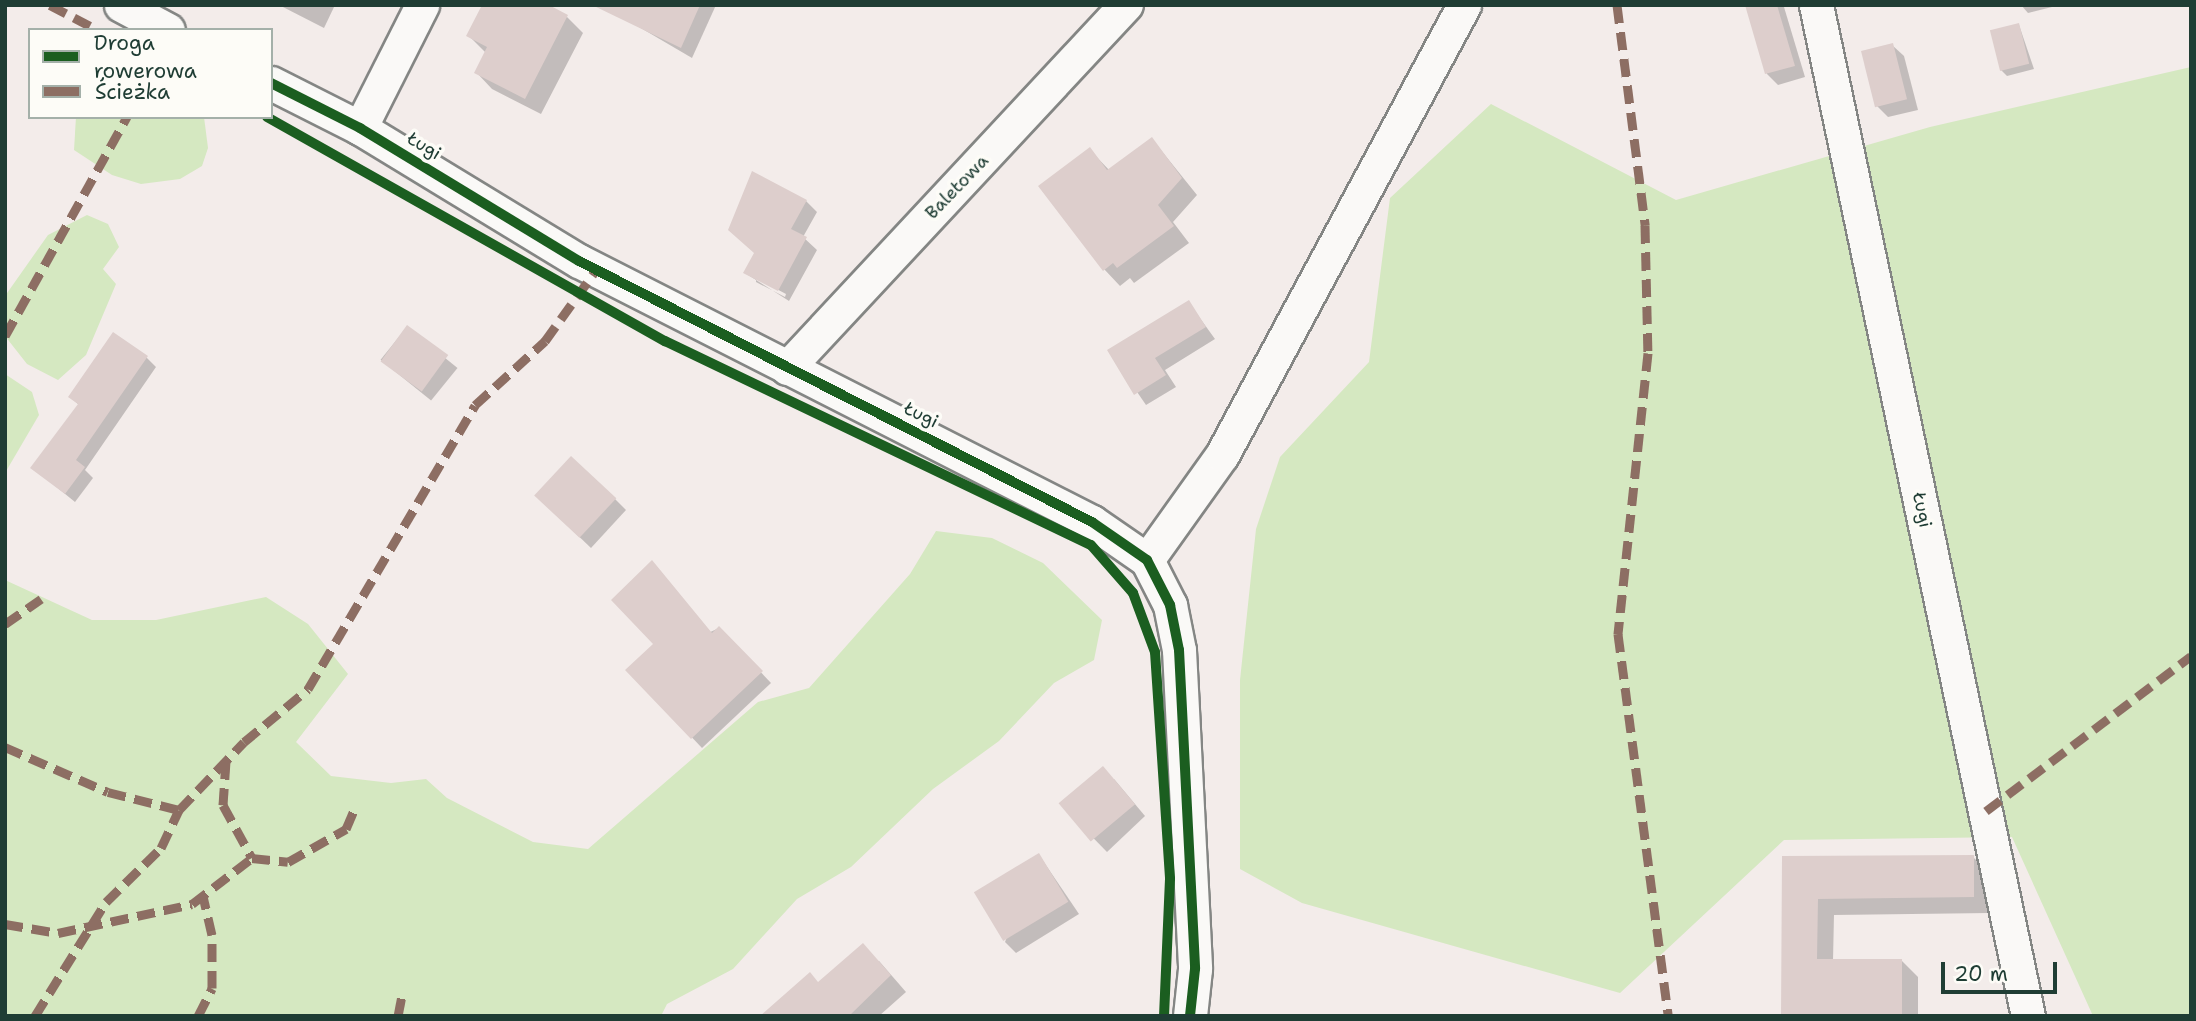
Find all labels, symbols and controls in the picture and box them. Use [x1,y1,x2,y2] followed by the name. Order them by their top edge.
[28,28,273,119] legend
[94,29,197,85] text: Droga rowerowa
[95,78,170,106] text: Ścieżka
[403,128,445,164] street label: Ługi
[921,150,993,224] street label: Baletowa
[900,397,942,433] street label: Ługi
[1908,490,1936,530] street label: Ługi
[1944,948,2060,992] scale bar
[1954,960,2008,988] text: 20 m

